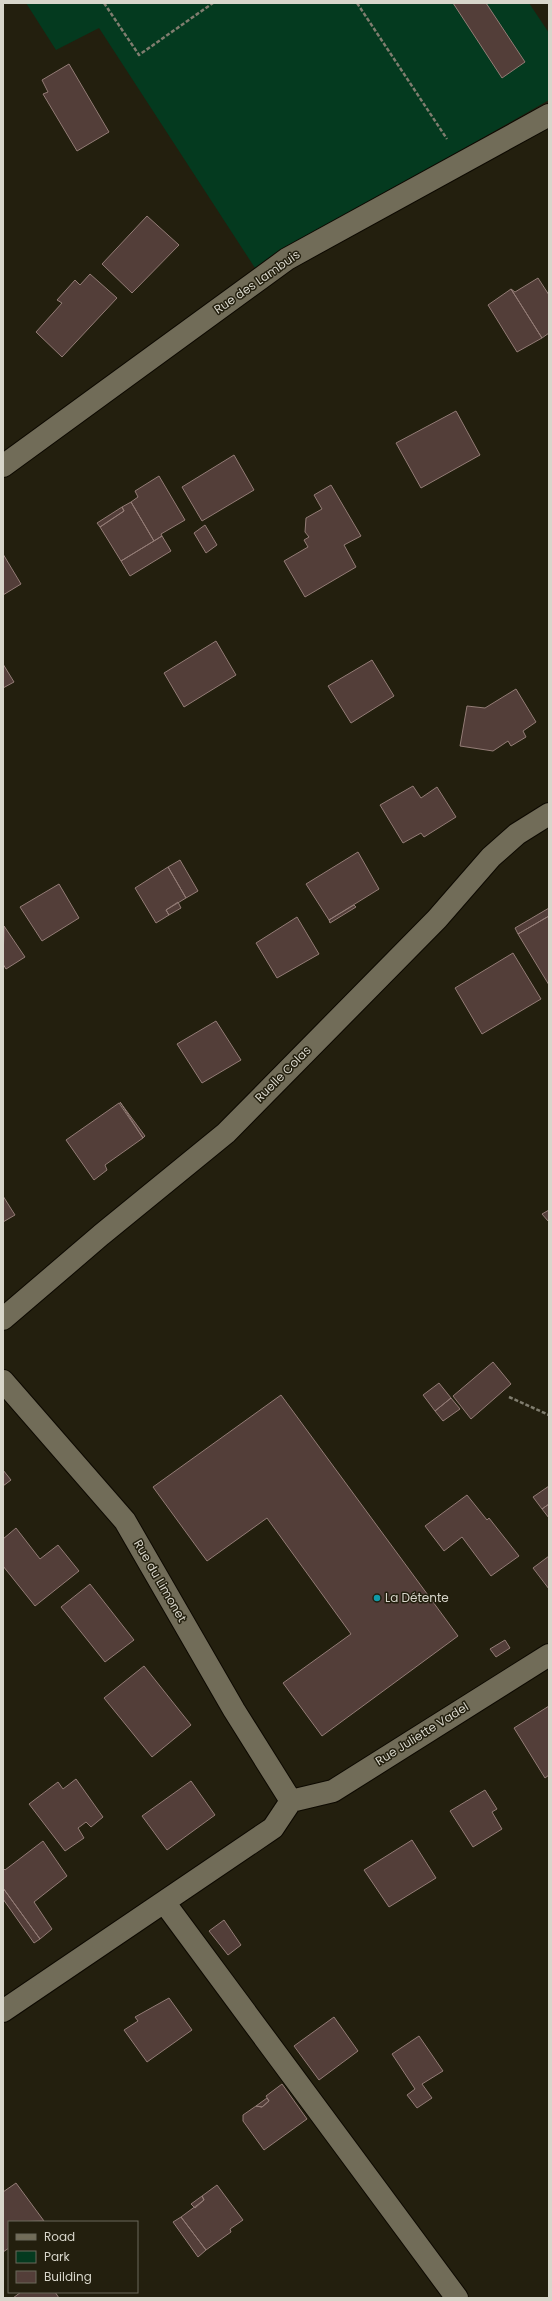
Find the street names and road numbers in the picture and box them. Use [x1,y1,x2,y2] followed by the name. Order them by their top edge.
[210,246,303,318] street label: Rue des Lambuis
[251,1042,315,1106] street label: Ruelle Colas
[130,1537,191,1625] street label: Rue du Limonet
[372,1698,472,1769] street label: Rue Juliette Vadel

